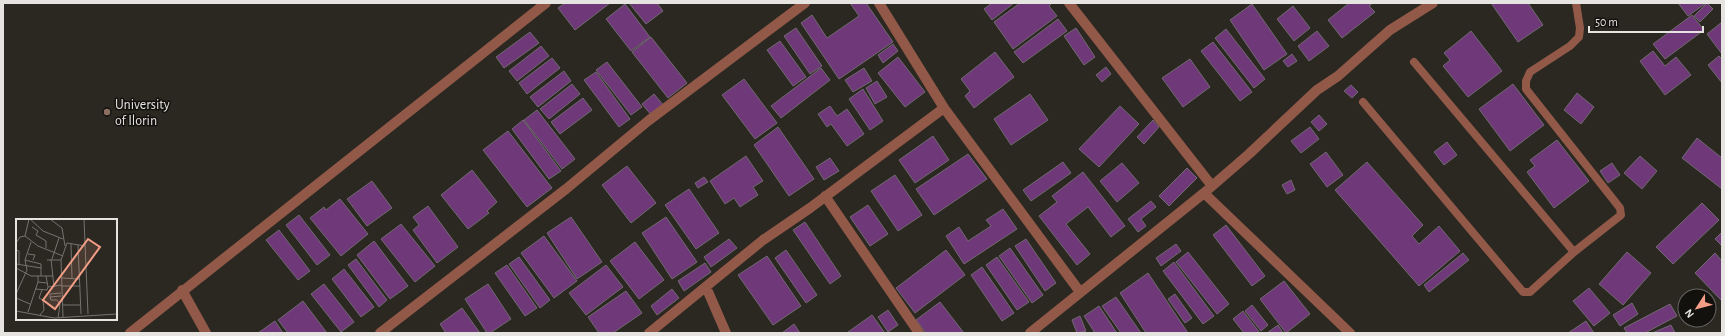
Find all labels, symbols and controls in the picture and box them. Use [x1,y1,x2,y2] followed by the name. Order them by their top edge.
[1589,8,1703,34] scale bar
[1595,16,1618,28] text: 50 m
[115,98,170,128] place label: University of Ilorin
[102,107,112,117] marker: University of Ilorin
[16,219,117,320] inset map
[1677,288,1717,328] north arrow
[1683,307,1696,320] text: N

